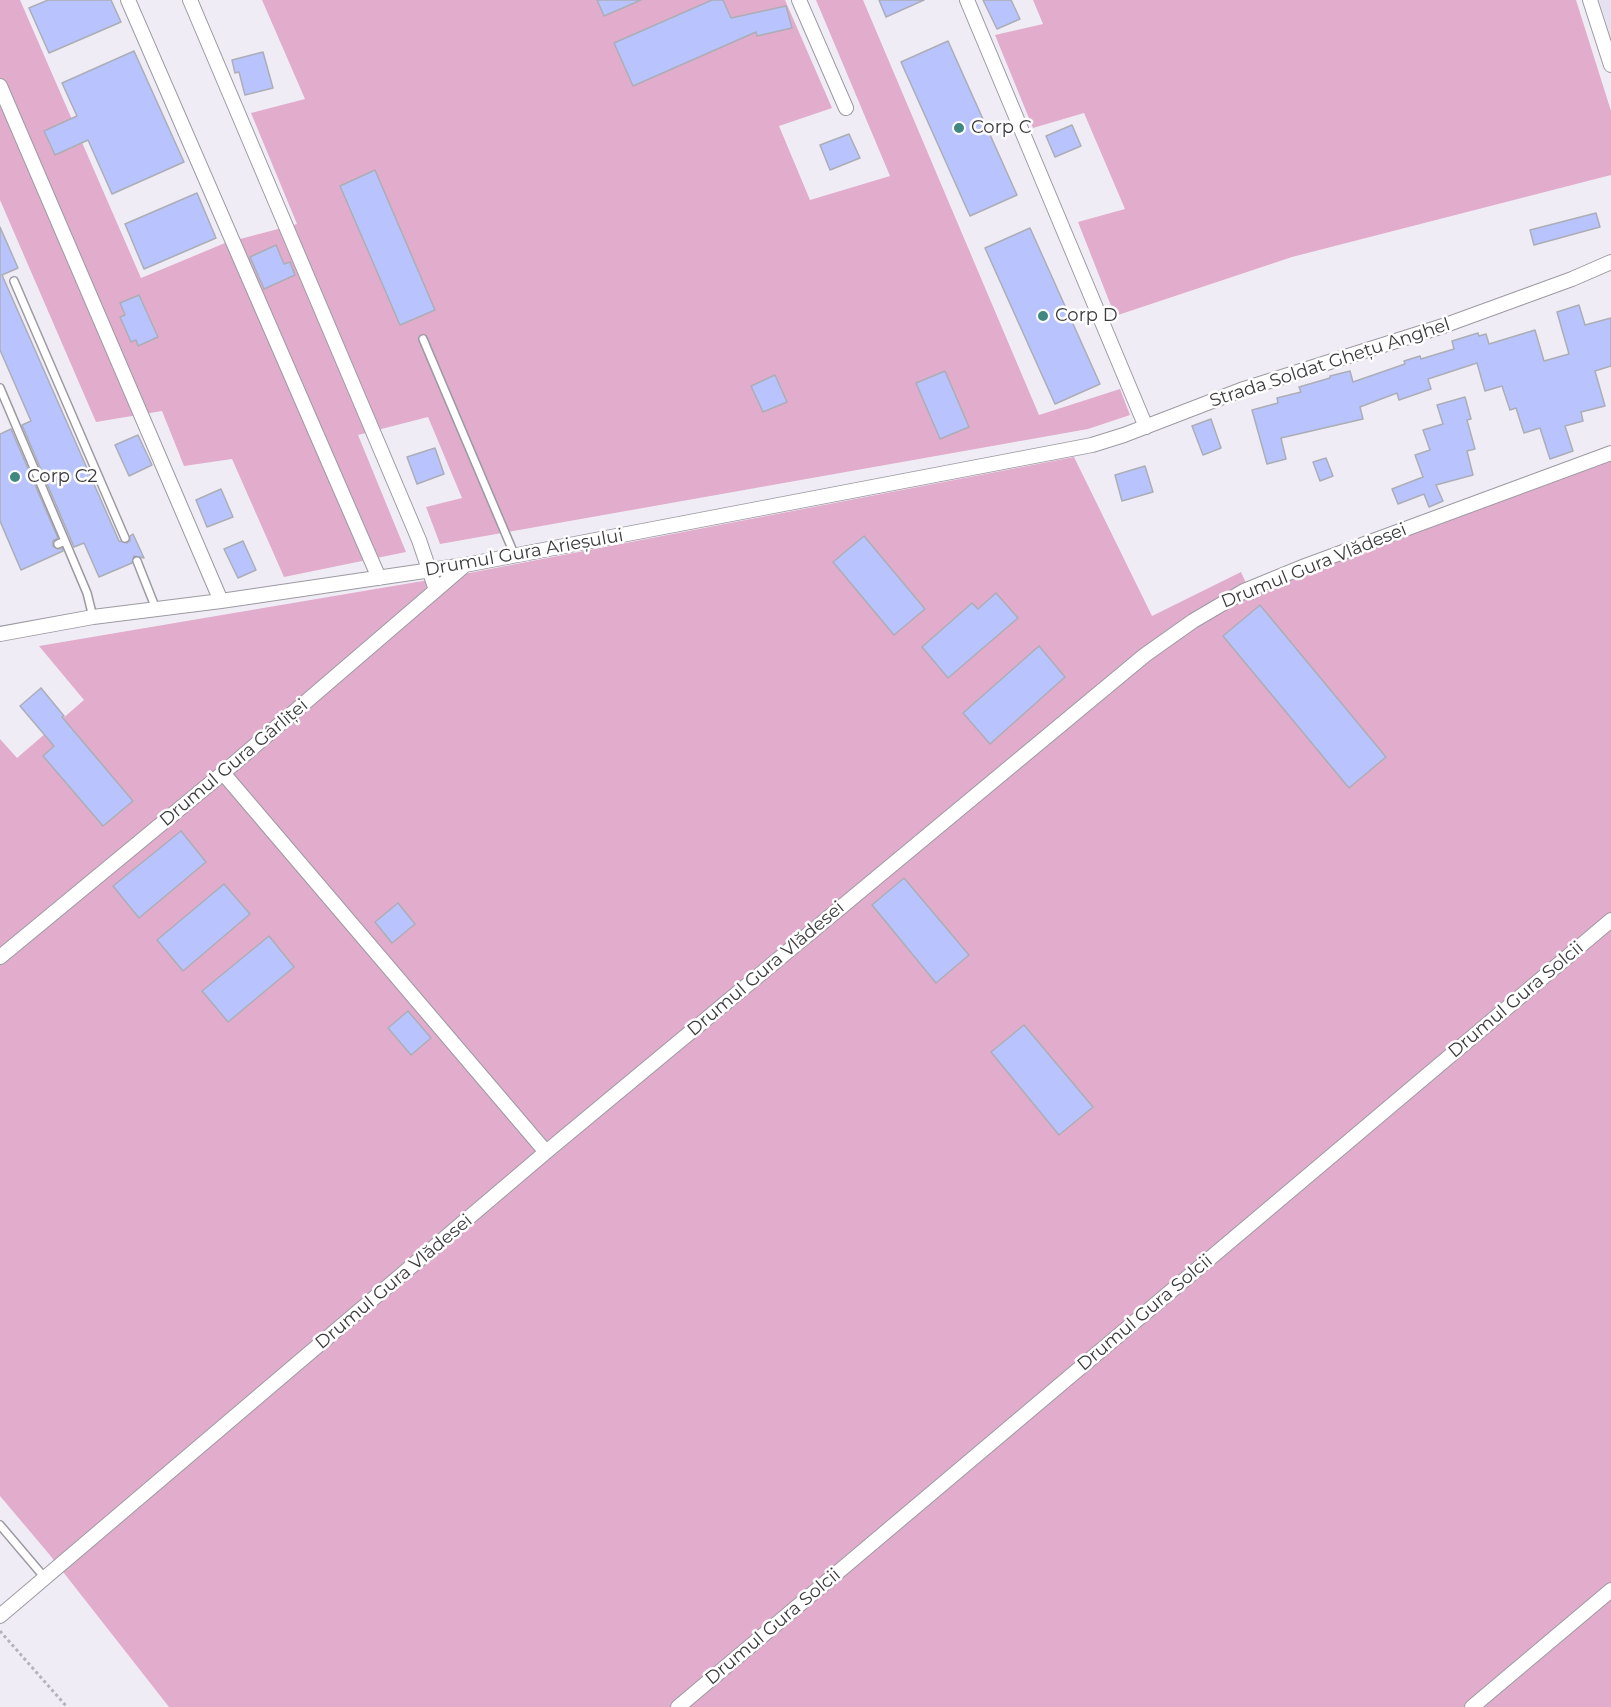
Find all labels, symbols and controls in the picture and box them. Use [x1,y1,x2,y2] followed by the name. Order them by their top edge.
[971,117,1031,139] place label: Corp C
[952,121,966,135] marker: Corp C
[1055,305,1118,327] place label: Corp D
[1036,309,1050,323] marker: Corp D
[1207,314,1453,412] street label: Strada Soldat Ghețu Anghel
[27,466,97,488] place label: Corp C2
[8,470,22,484] marker: Corp C2
[1218,519,1410,613] street label: Drumul Gura Vlădesei
[423,525,625,581] street label: Drumul Gura Arieșului
[156,695,312,831] street label: Drumul Gura Gârliței
[683,897,849,1041] street label: Drumul Gura Vlădesei
[1444,937,1588,1063] street label: Drumul Gura Solcii
[311,1210,477,1354] street label: Drumul Gura Vlădesei
[1073,1250,1217,1376] street label: Drumul Gura Solcii
[701,1564,845,1690] street label: Drumul Gura Solcii

